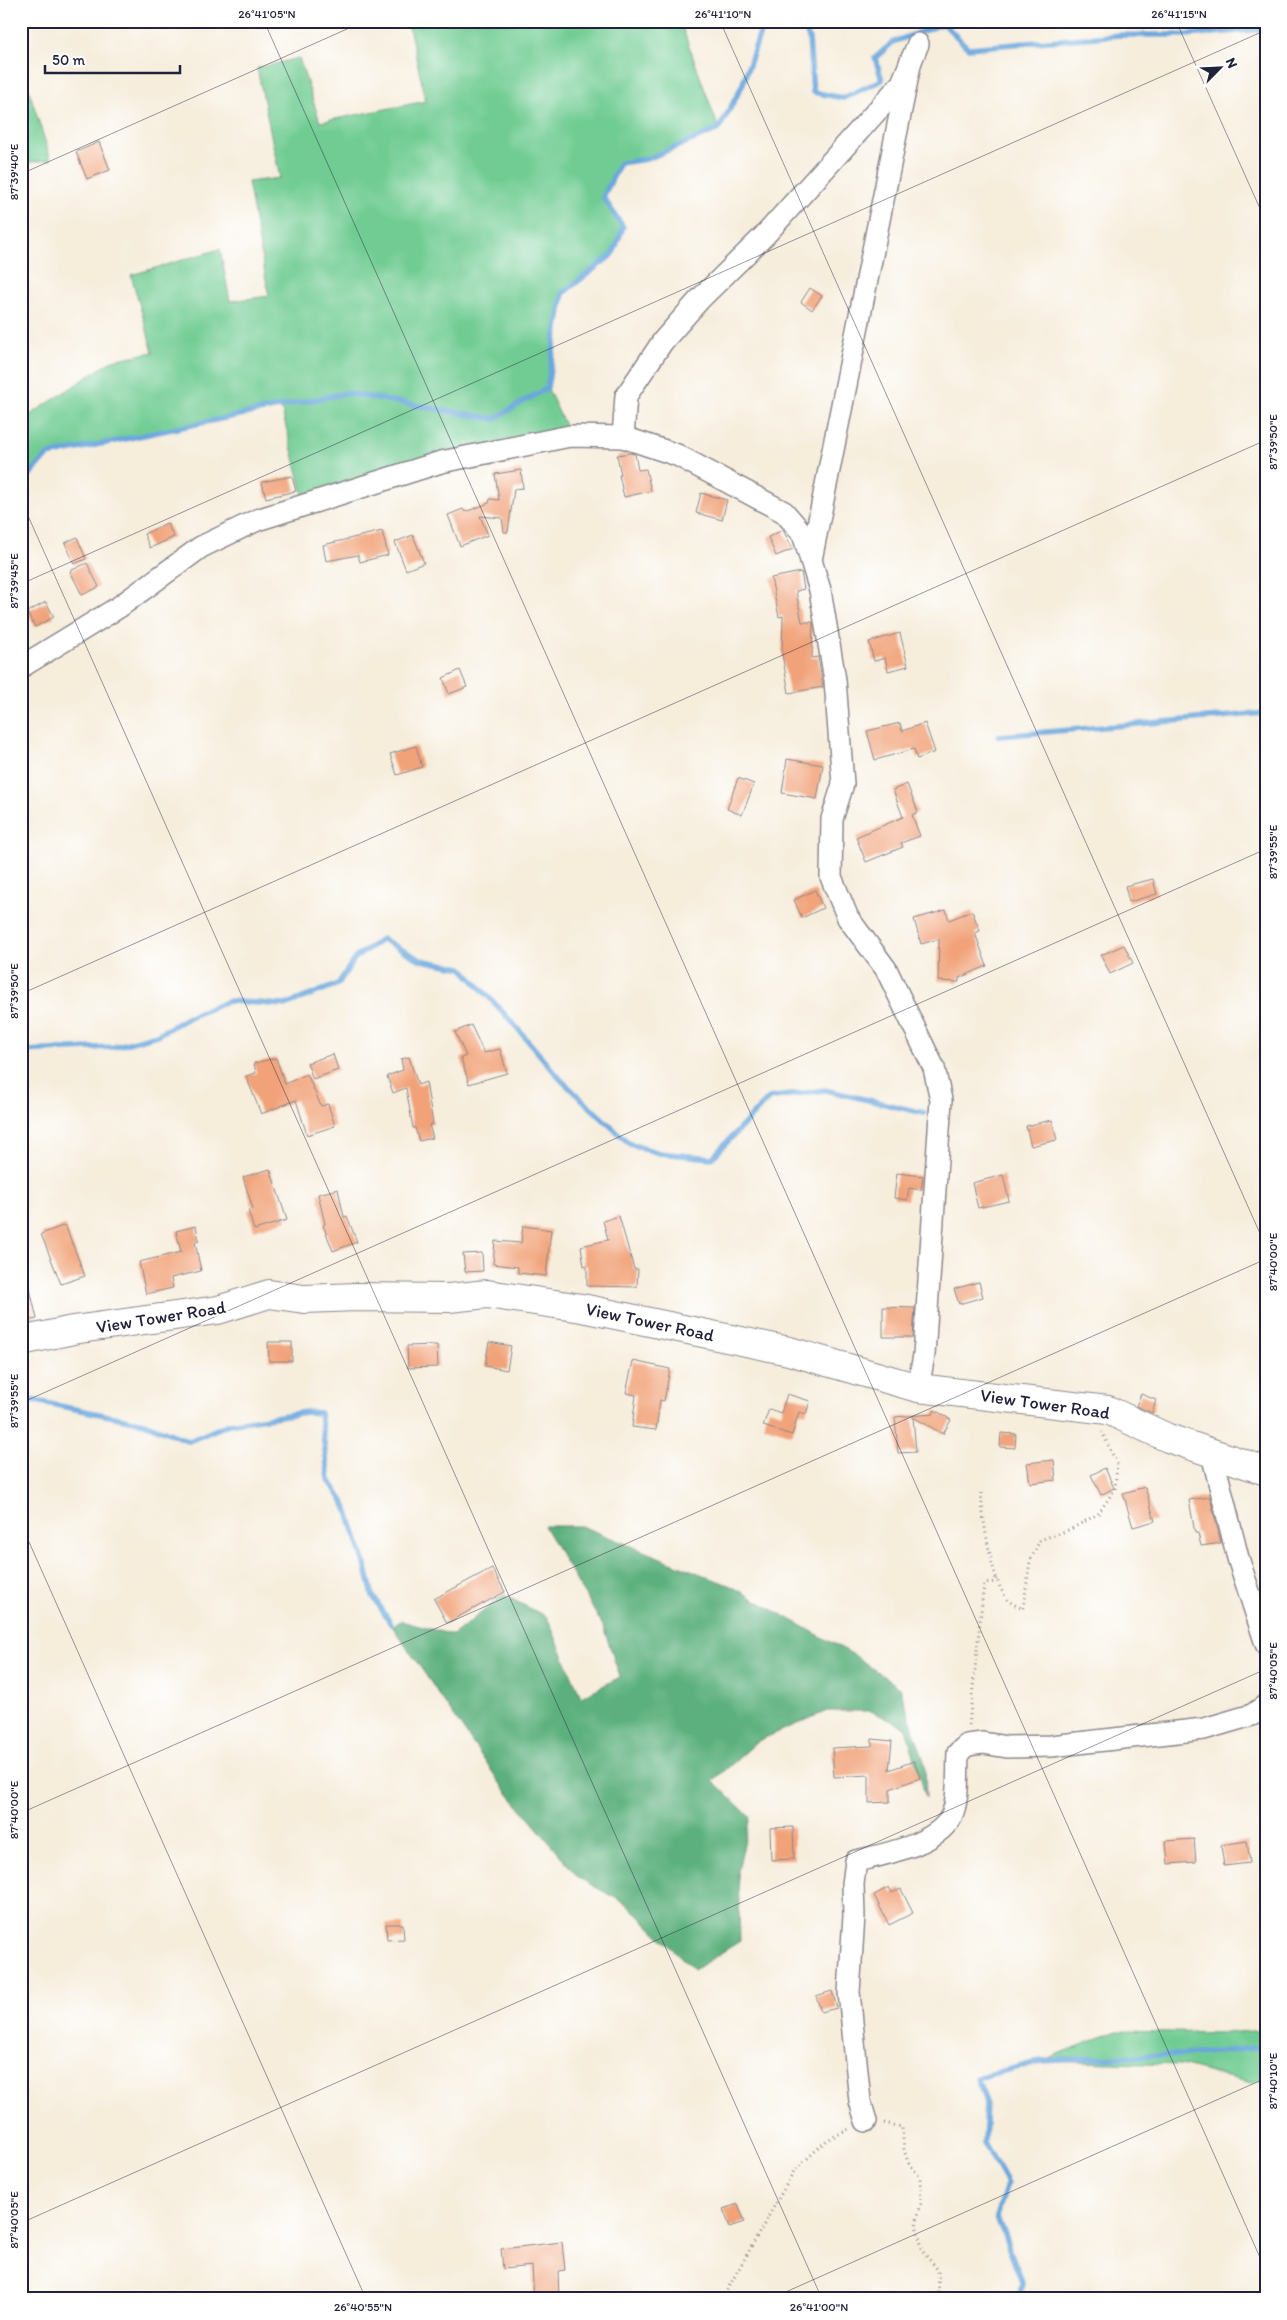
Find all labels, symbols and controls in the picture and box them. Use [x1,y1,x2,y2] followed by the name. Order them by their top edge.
[238,7,296,21] text: 26°41'05"N
[695,7,751,21] text: 26°41'10"N
[1151,7,1207,21] text: 26°41'15"N
[45,42,180,74] scale bar
[1194,42,1244,92] north arrow
[52,51,85,69] text: 50 m
[1222,55,1241,71] text: N
[7,143,21,200] text: 87°39'40"E
[1266,414,1280,470] text: 87°39'50"E
[7,553,21,609] text: 87°39'45"E
[1266,824,1280,879] text: 87°39'55"E
[7,963,21,1019] text: 87°39'50"E
[1266,1232,1280,1291] text: 87°40'00"E
[95,1296,227,1338] street label: View Tower Road
[584,1298,716,1346] street label: View Tower Road
[7,1373,21,1428] text: 87°39'55"E
[979,1384,1111,1424] street label: View Tower Road
[1266,1642,1280,1700] text: 87°40'05"E
[7,1780,21,1839] text: 87°40'00"E
[1266,2052,1280,2109] text: 87°40'10"E
[7,2191,21,2249] text: 87°40'05"E
[334,2300,392,2314] text: 26°40'55"N
[790,2300,848,2314] text: 26°41'00"N

